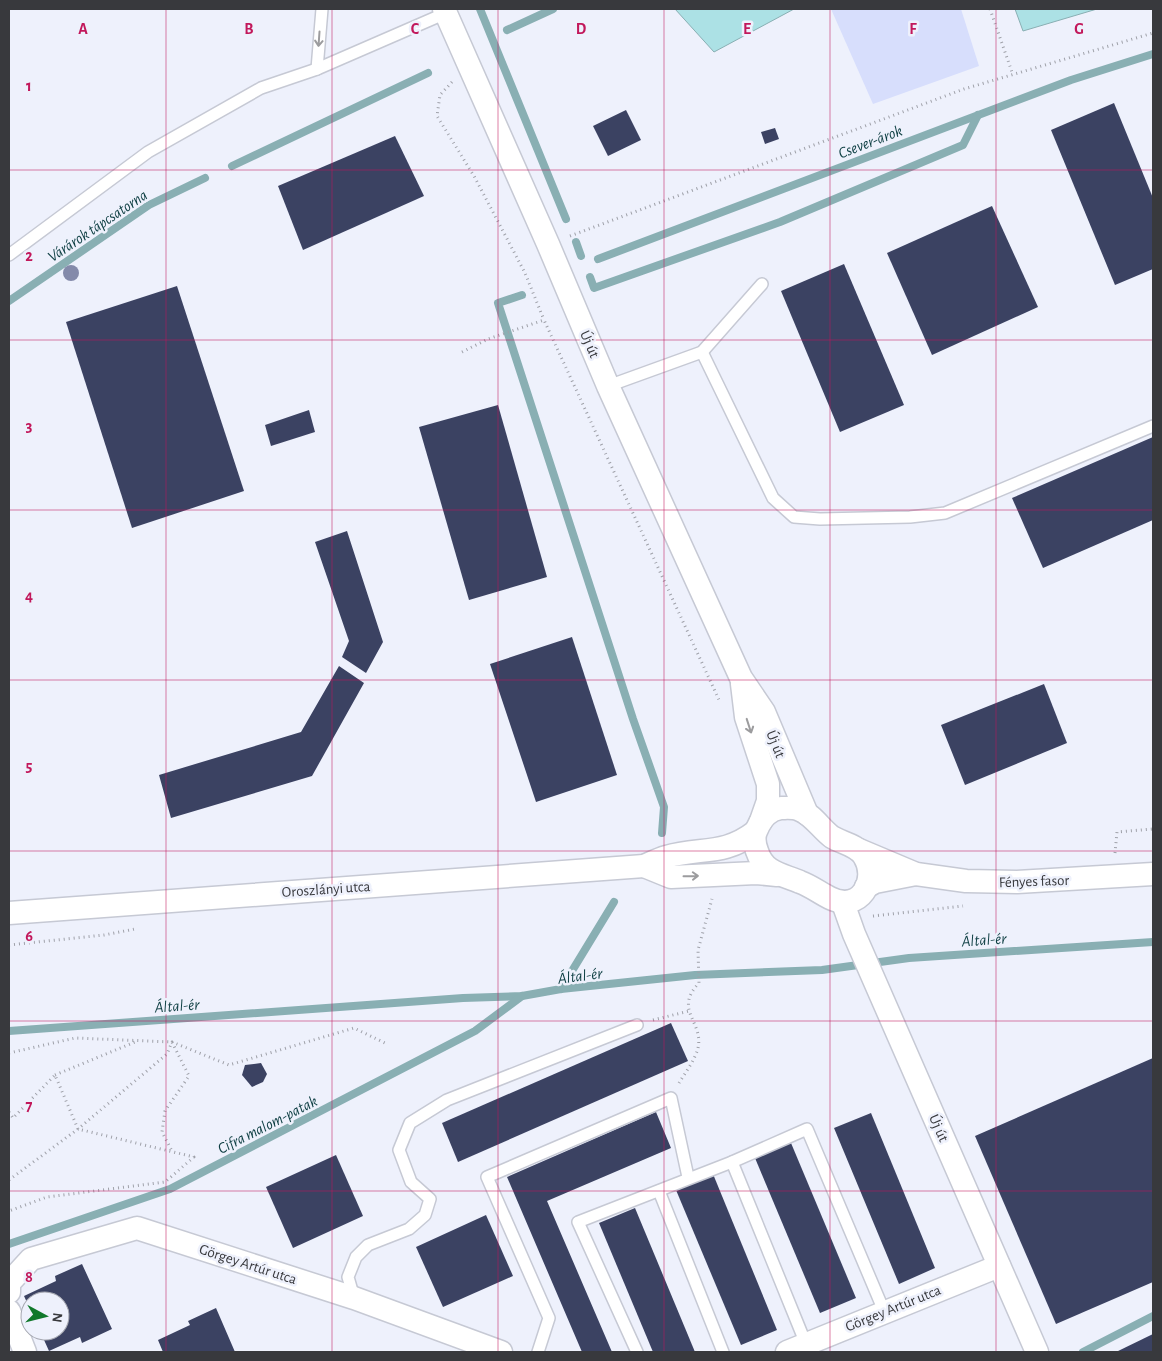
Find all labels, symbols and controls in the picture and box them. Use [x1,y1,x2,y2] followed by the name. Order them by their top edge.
[78,21,88,37] text: A
[244,21,254,37] text: B
[411,21,420,37] text: C
[576,21,587,37] text: D
[743,21,751,37] text: E
[909,21,917,37] text: F
[1074,21,1084,37] text: G
[315,31,324,47] one-way arrow
[26,78,32,94] text: 1
[836,122,905,161] water label: Csever-árok
[45,187,151,266] water label: Várárok tápcsatorna
[25,248,33,264] text: 2
[577,327,604,360] street label: Új út
[26,418,33,434] text: 3
[25,588,33,604] text: 4
[744,718,754,734] one-way arrow
[763,728,790,760] street label: Új út
[26,758,33,774] text: 5
[682,871,699,881] one-way arrow
[999,873,1070,890] street label: Fényes fasor
[281,879,371,900] street label: Oroszlányi utca
[25,928,33,944] text: 6
[960,928,1008,950] water label: Által-ér
[556,963,604,987] water label: Által-ér
[153,994,201,1016] water label: Által-ér
[215,1093,320,1158] water label: Cifra malom-patak
[26,1098,33,1114] text: 7
[926,1111,953,1144] street label: Új út
[197,1242,299,1287] street label: Görgey Artúr utca
[25,1269,33,1285] text: 8
[843,1282,943,1334] street label: Görgey Artúr utca
[20,1291,70,1341] north arrow
[49,1312,64,1323] text: N

